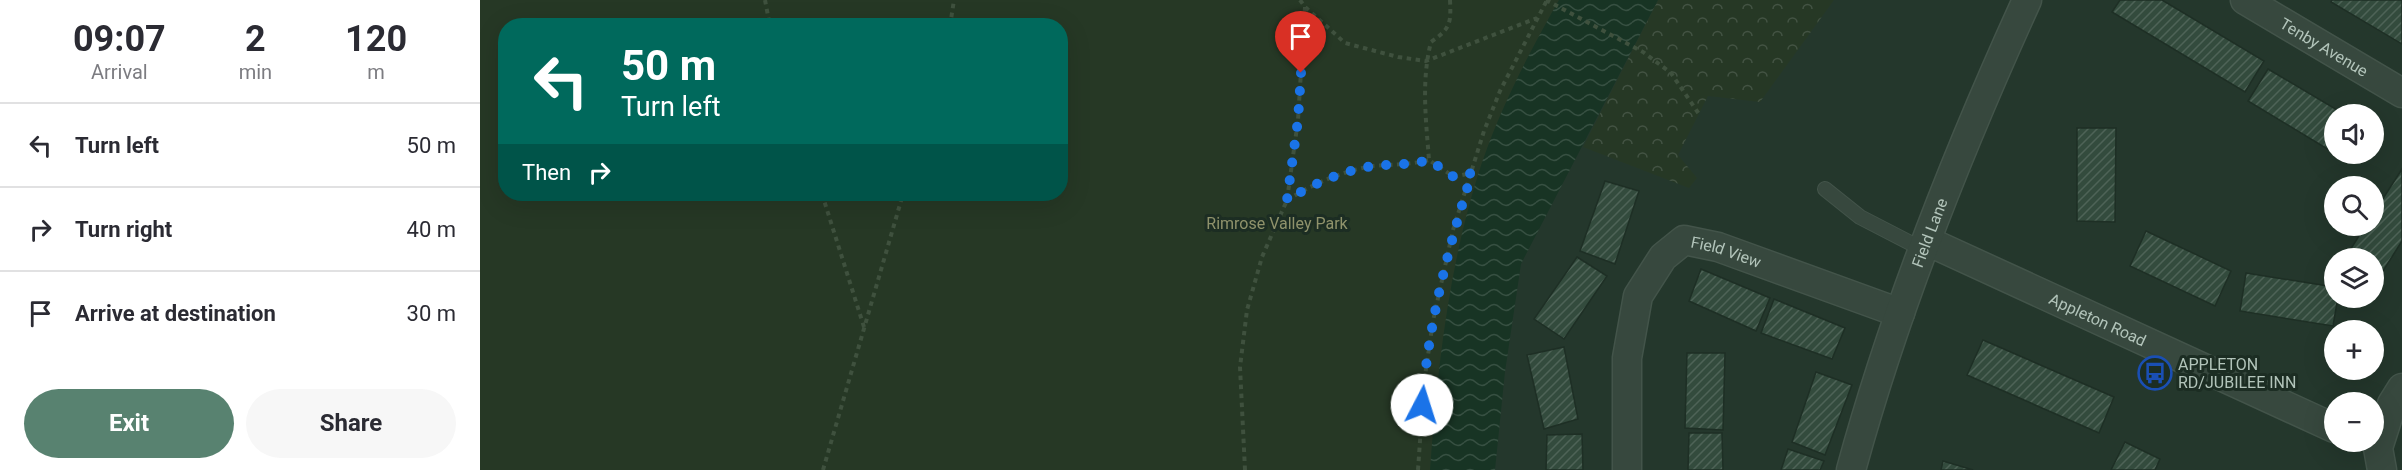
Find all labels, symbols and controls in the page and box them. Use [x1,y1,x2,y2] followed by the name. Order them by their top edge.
[1275,11,1326,73] pin
[2277,14,2371,81] street label: Tenby Avenue
[73,18,166,60] text: 09:07
[245,18,266,60] text: 2
[345,18,407,60] text: 120
[1284,20,1317,53] icon: arrive
[621,41,716,90] text: 50 m
[522,42,600,120] icon: left
[91,60,148,84] text: Arrival
[239,60,272,84] text: min
[367,60,385,84] text: m
[621,91,721,123] text: Turn left
[2324,104,2384,452] map controls
[2324,104,2384,164] button: sound
[24,129,57,162] icon: left
[75,133,159,158] text: Turn left
[407,133,456,158] text: 50 m
[583,156,616,189] icon: right
[522,160,571,185] text: Then
[2324,176,2384,236] button: search
[1908,195,1952,270] street label: Field Lane
[24,213,57,246] icon: right
[1206,214,1349,233] park label: Rimrose Valley Park
[75,217,172,242] text: Turn right
[407,217,456,242] text: 40 m
[1689,233,1764,272] street label: Field View
[2324,248,2384,308] button: layers
[2046,289,2149,350] street label: Appleton Road
[24,297,57,330] icon: arrive
[75,301,276,326] text: Arrive at destination
[407,301,456,326] text: 30 m
[2324,320,2384,380] button: +
[2137,355,2173,391] bus stop icon: APPLETON RD/JUBILEE INN
[2178,355,2296,392] place label: APPLETON RD/JUBILEE INN
[1390,373,1454,437] position arrow
[24,389,234,458] button: Exit
[246,389,456,458] button: Share
[2324,392,2384,452] button: −

